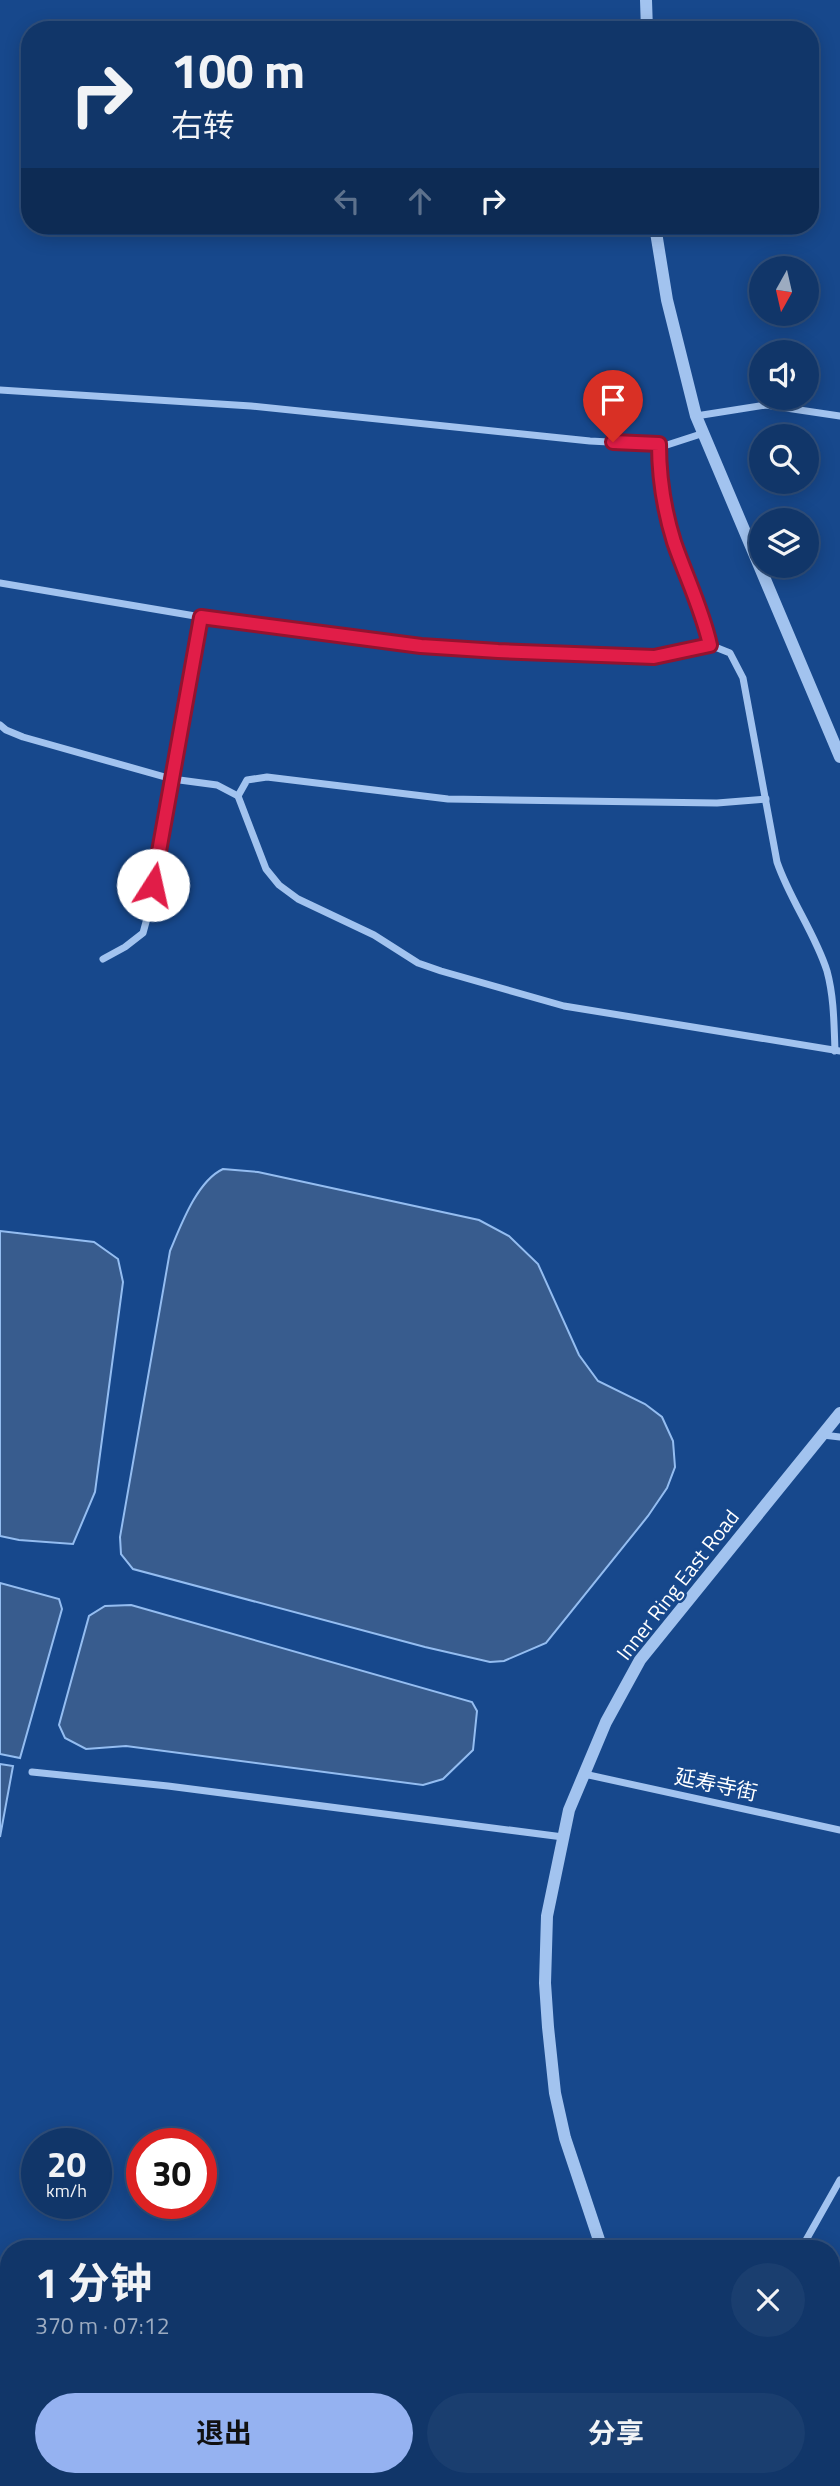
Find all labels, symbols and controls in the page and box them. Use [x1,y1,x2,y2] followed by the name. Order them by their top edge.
[171,32,305,107] text: 100 m
[56,49,147,140] icon: right
[171,101,235,149] text: 右转
[328,182,366,220] icon: left
[401,182,439,220] icon: ahead
[474,182,512,220] icon: right
[749,256,819,326] north arrow
[749,256,819,578] map controls
[749,340,819,410] button: sound
[583,370,643,442] pin
[594,381,632,419] icon: arrive
[749,424,819,494] button: search
[749,508,819,578] button: layers
[116,848,190,922] position arrow
[608,1502,746,1667] street label: Inner Ring East Road
[672,1760,761,1808] street label: 延寿寺街
[126,2128,217,2219] speed limit sign: 30
[47,2137,86,2191] text: 20
[46,2177,87,2204] text: km/h
[35,2250,152,2314] text: 1 分钟
[731,2263,805,2337] button: close
[35,2308,170,2343] text: 370 m · 07:12
[35,2393,413,2473] button: 退出
[427,2393,805,2473] button: 分享

